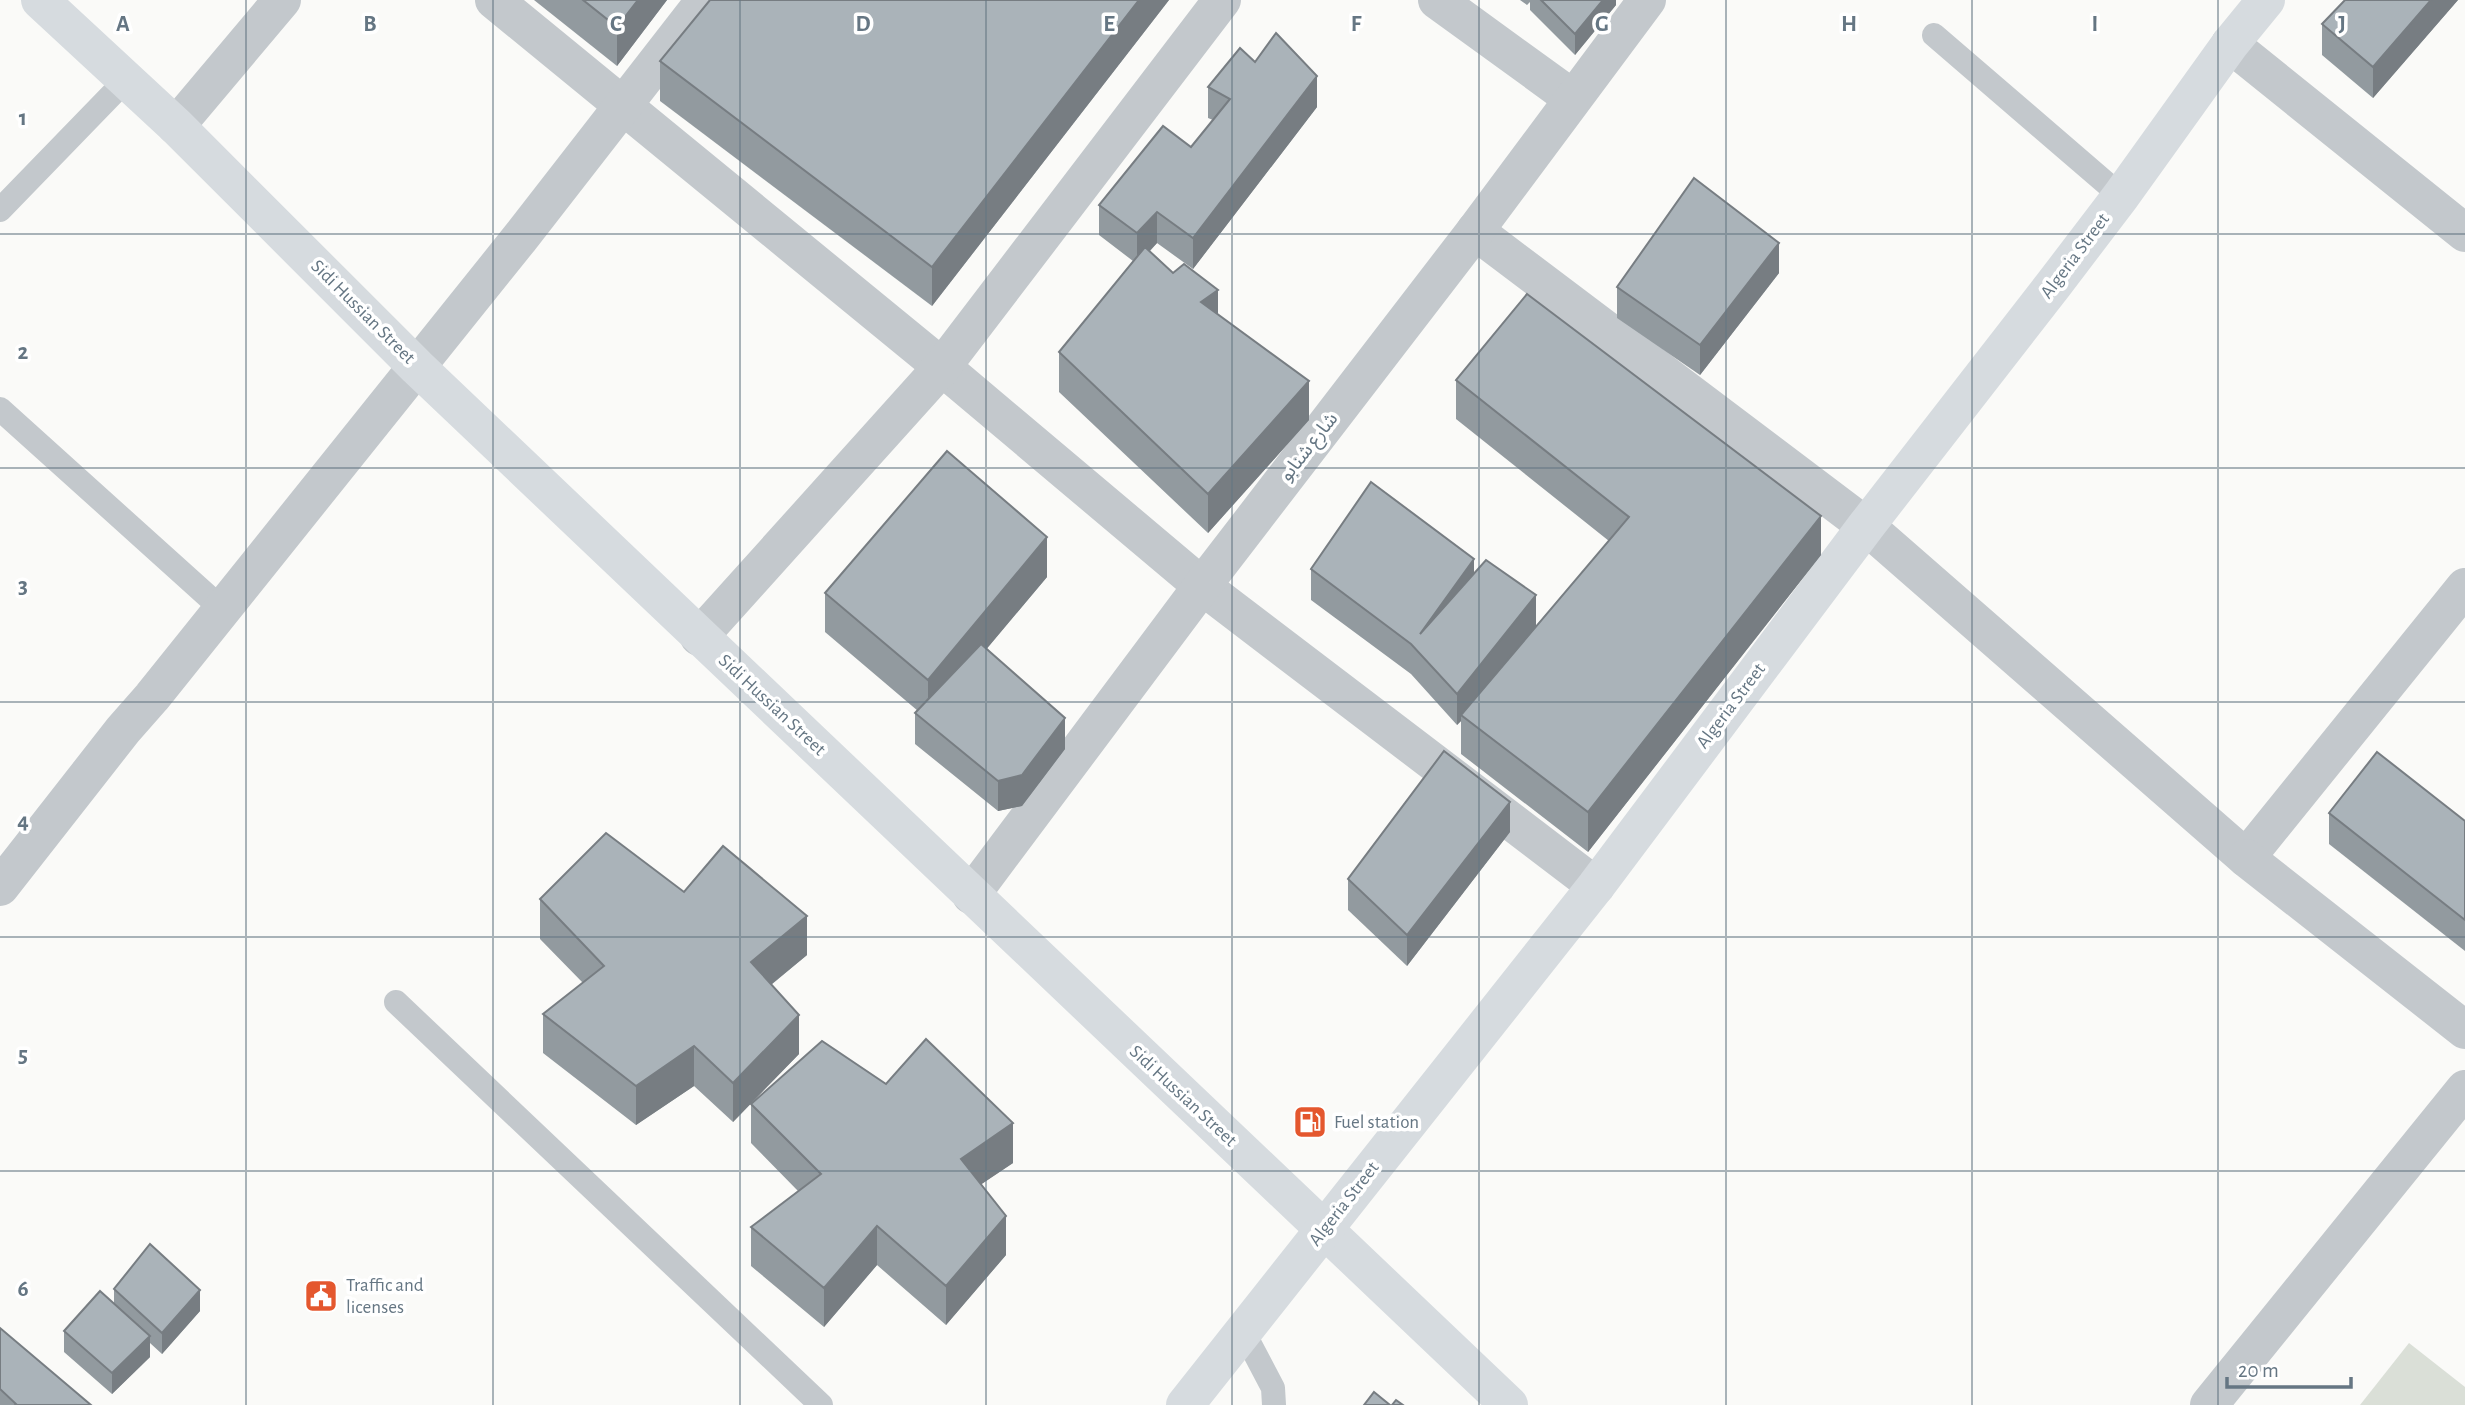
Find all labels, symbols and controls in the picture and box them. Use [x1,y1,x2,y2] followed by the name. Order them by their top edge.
[116,13,130,36] text: A
[363,13,377,36] text: B
[610,13,622,36] text: C
[855,13,871,36] text: D
[1103,13,1115,36] text: E
[1351,13,1362,36] text: F
[1595,13,1609,36] text: G
[1841,13,1857,36] text: H
[2092,13,2098,36] text: I
[2338,13,2346,36] text: J
[19,107,27,130] text: 1
[2037,210,2113,302] street label: Algeria Street
[307,256,419,368] street label: Sidi Hussian Street
[18,341,29,364] text: 2
[1277,409,1344,487] street label: شارع شنابو
[18,575,28,598] text: 3
[715,651,829,759] street label: Sidi Hussian Street
[1693,660,1769,752] street label: Algeria Street
[17,810,29,833] text: 4
[1126,1042,1240,1150] street label: Sidi Hussian Street
[18,1044,28,1067] text: 5
[1291,1103,1329,1141] fuel station icon: Fuel station
[1334,1113,1419,1132] place label: Fuel station
[1305,1158,1383,1250] street label: Algeria Street
[346,1276,424,1317] place label: Traffic and licenses
[302,1277,340,1315] public building icon: Traffic and licenses
[17,1278,29,1301] text: 6
[2227,1346,2351,1390] scale bar
[2238,1360,2279,1381] text: 20 m

